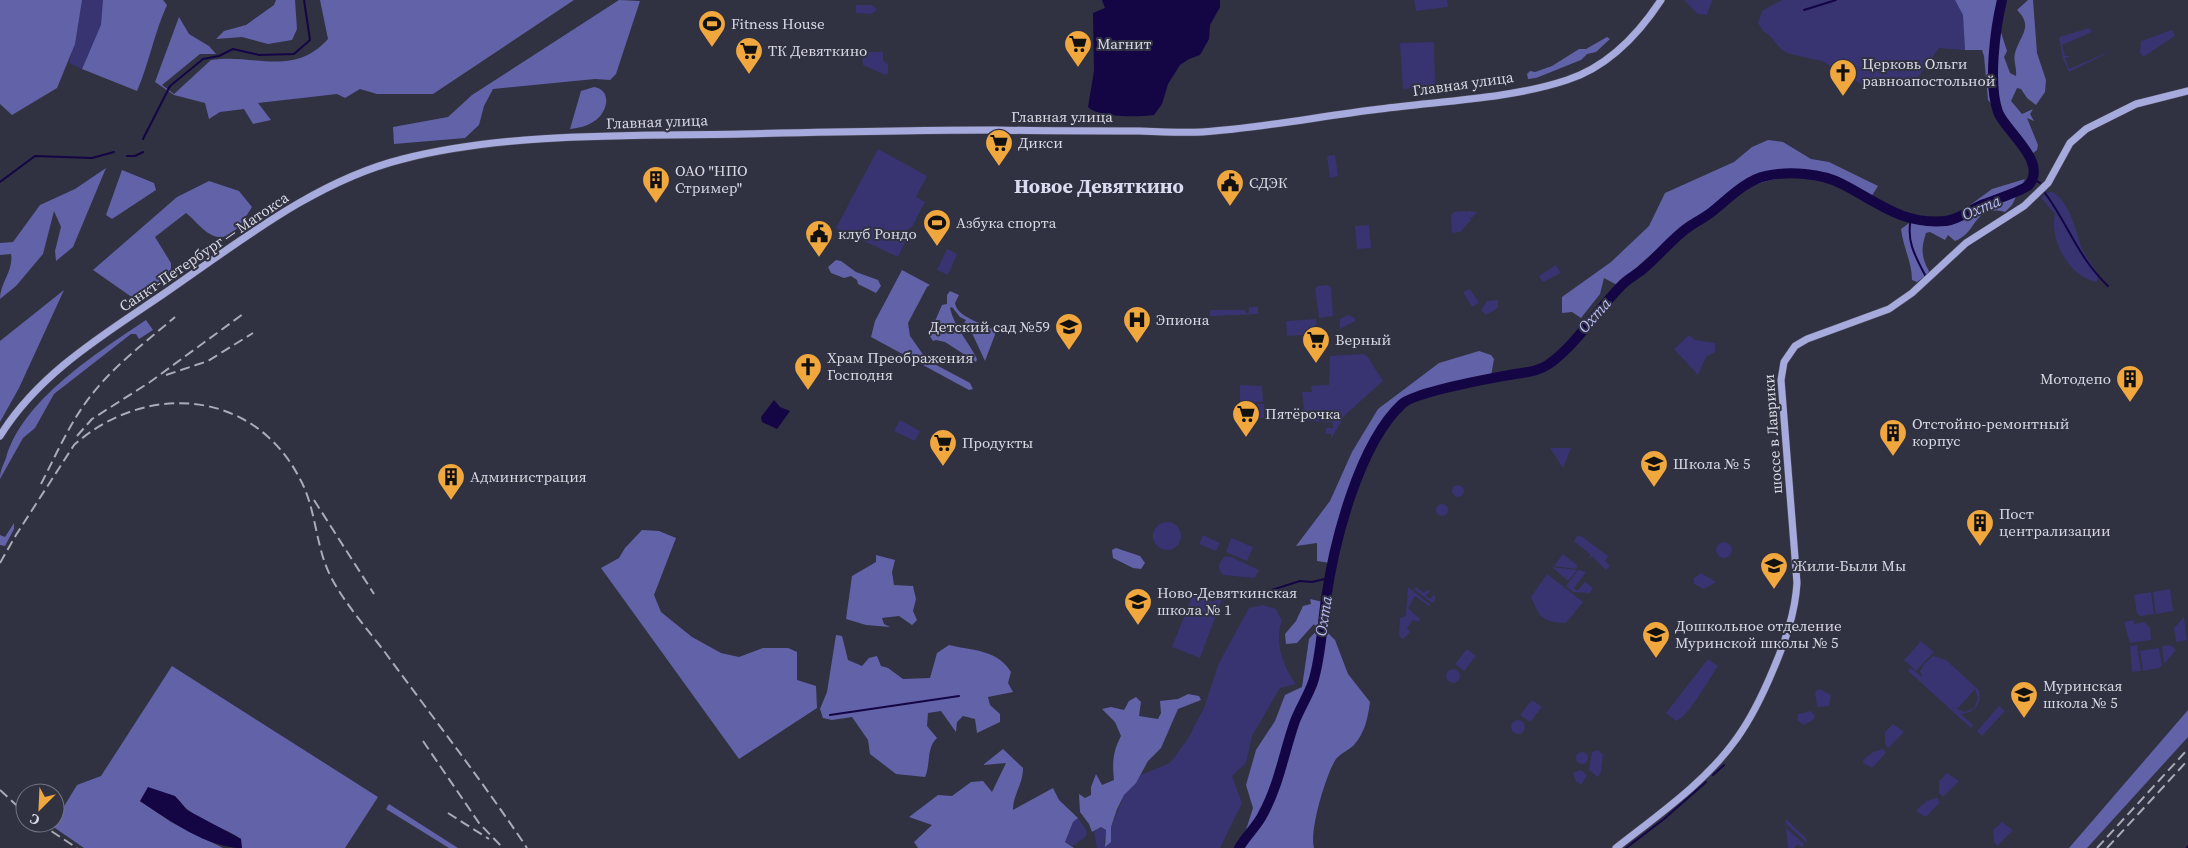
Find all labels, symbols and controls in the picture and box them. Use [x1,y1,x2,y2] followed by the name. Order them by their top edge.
[697,9,727,48] sports icon: Fitness House
[731,13,825,34] place label: Fitness House
[1063,29,1093,68] supermarket icon: Магнит
[1097,33,1152,54] place label: Магнит
[734,36,764,75] supermarket icon: ТК Девяткино
[768,40,867,61] place label: ТК Девяткино
[1862,53,1996,91] place label: Церковь Ольги равноапостольной
[1828,58,1858,97] church icon: Церковь Ольги равноапостольной
[1411,66,1515,101] street label: Главная улица
[1011,106,1113,127] street label: Главная улица
[606,109,709,134] street label: Главная улица
[984,128,1014,167] supermarket icon: Дикси
[1018,132,1063,153] place label: Дикси
[675,160,748,198] place label: ОАО "НПО Стример"
[641,165,671,204] building icon: ОАО "НПО Стример"
[1215,168,1245,207] public building icon: СДЭК
[1014,172,1184,200] district label: Новое Девяткино
[1249,172,1288,193] place label: СДЭК
[115,187,293,316] street label: Санкт-Петербург — Матокса
[1958,189,2004,225] water label: Охта
[922,208,952,247] sports icon: Азбука спорта
[956,212,1057,233] place label: Азбука спорта
[804,219,834,258] public building icon: клуб Рондо
[838,223,917,244] place label: клуб Рондо
[1572,292,1616,337] water label: Охта
[1122,305,1152,344] hospital icon: Эпиона
[1156,309,1210,330] place label: Эпиона
[1054,312,1084,351] school or university icon: Детский сад №59
[929,316,1050,337] place label: Детский сад №59
[1301,325,1331,364] supermarket icon: Верный
[1335,329,1391,350] place label: Верный
[827,347,973,385] place label: Храм Преображения Господня
[793,352,823,391] church icon: Храм Преображения Господня
[2115,364,2145,403] building icon: Мотодепо
[2040,368,2111,389] place label: Мотодепо
[1758,373,1787,495] street label: шоссе в Лаврики
[1231,399,1261,438] supermarket icon: Пятёрочка
[1265,403,1341,424] place label: Пятёрочка
[1912,413,2070,451] place label: Отстойно-ремонтный корпус
[1878,418,1908,457] building icon: Отстойно-ремонтный корпус
[928,428,958,467] supermarket icon: Продукты
[962,432,1033,453] place label: Продукты
[1639,449,1669,488] school or university icon: Школа № 5
[1673,453,1751,474] place label: Школа № 5
[436,462,466,501] building icon: Администрация
[470,466,587,487] place label: Администрация
[1999,503,2111,541] place label: Пост централизации
[1965,508,1995,547] building icon: Пост централизации
[1759,551,1789,590] school or university icon: Жили-Были Мы
[1793,555,1906,576] place label: Жили-Были Мы
[1157,582,1297,620] place label: Ново-Девяткинская школа № 1
[1123,587,1153,626] school or university icon: Ново-Девяткинская школа № 1
[1309,594,1337,638] water label: Охта
[1675,615,1842,653] place label: Дошкольное отделение Муринской школы № 5
[1641,620,1671,659] school or university icon: Дошкольное отделение Муринской школы № 5
[2043,675,2123,713] place label: Муринская школа № 5
[2009,680,2039,719] school or university icon: Муринская школа № 5
[15,783,65,833] north arrow
[26,809,43,831] text: С

